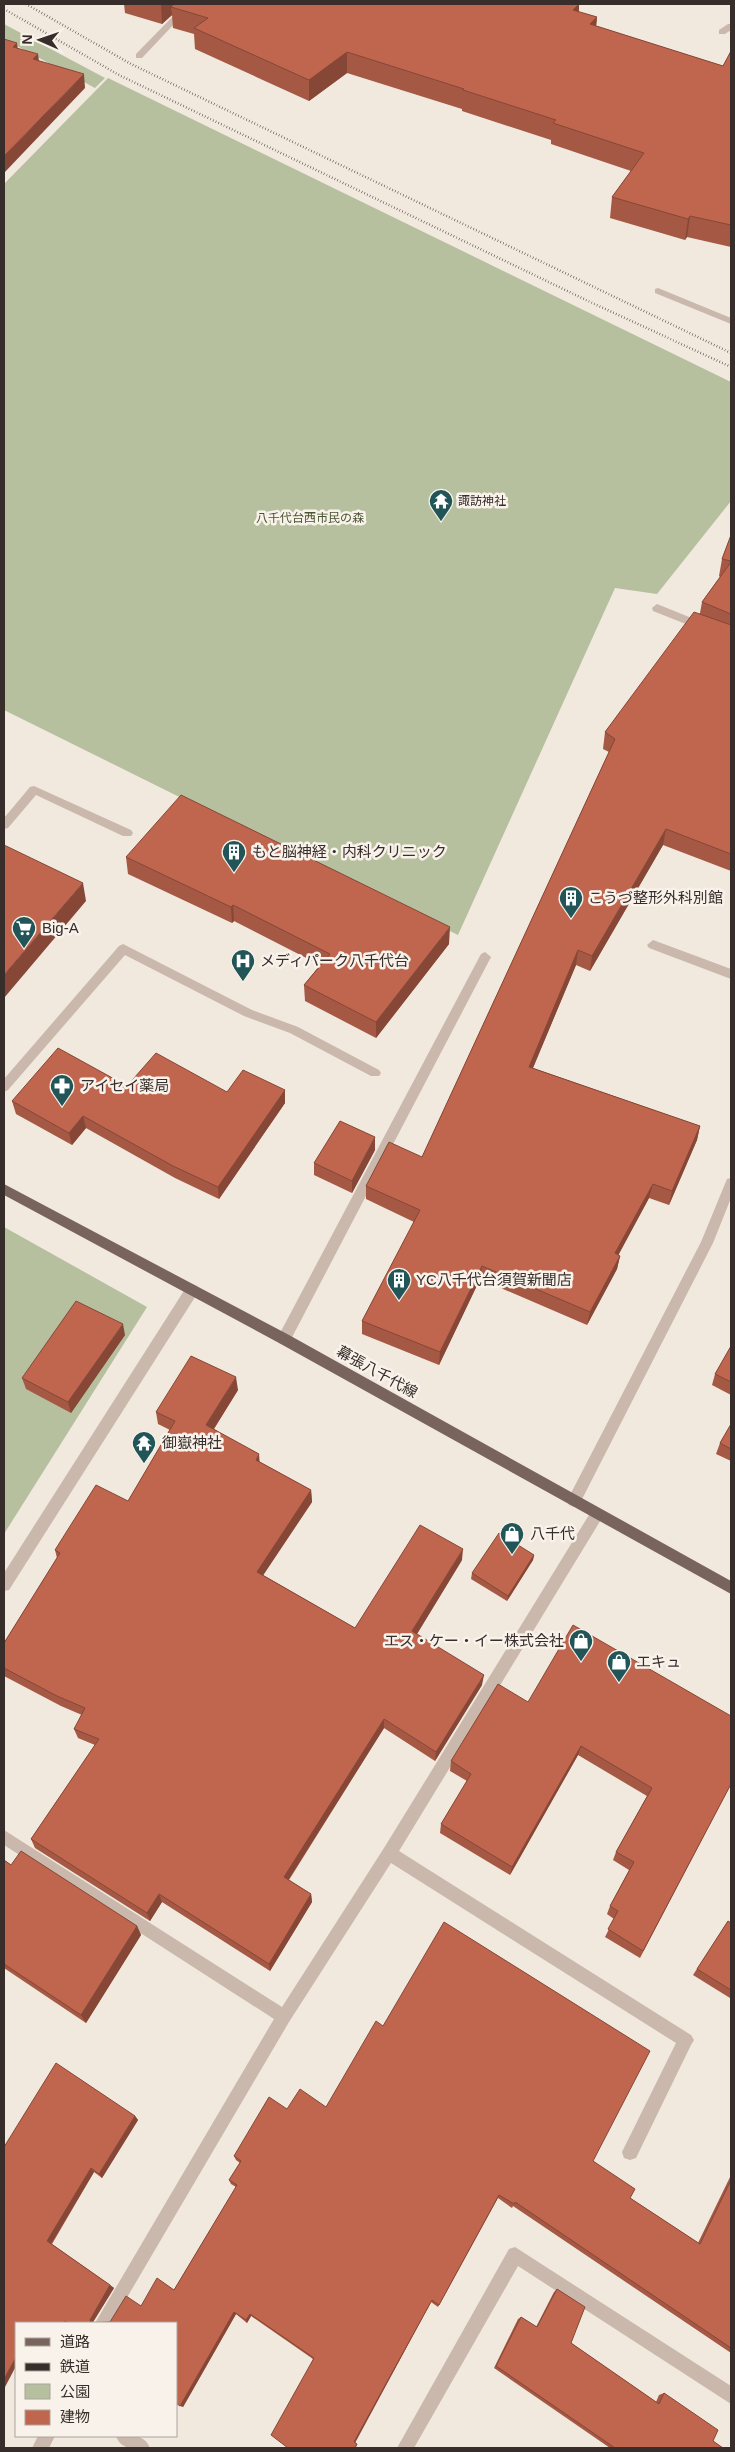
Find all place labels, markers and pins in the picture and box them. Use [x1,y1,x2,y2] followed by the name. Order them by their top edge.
[428,488,454,522] temple icon: 諏訪神社
[458,494,506,508] place label: 諏訪神社
[221,839,247,873] building icon: もと脳神経・内科クリニック
[252,843,447,860] place label: もと脳神経・内科クリニック
[558,885,584,919] building icon: こうづ整形外科別館
[588,889,723,906] place label: こうづ整形外科別館
[11,915,37,949] supermarket icon: Big-A
[42,919,79,936] place label: Big-A
[230,948,256,982] hospital icon: メディパーク八千代台
[260,952,409,969] place label: メディパーク八千代台
[49,1073,75,1107] pharmacy icon: アイセイ薬局
[80,1077,169,1094] place label: アイセイ薬局
[386,1267,412,1301] building icon: YC八千代台須賀新聞店
[416,1271,572,1288] place label: YC八千代台須賀新聞店
[131,1430,157,1464] temple icon: 御嶽神社
[162,1434,222,1451] place label: 御嶽神社
[499,1521,525,1555] shop icon: 八千代
[530,1525,575,1542] place label: 八千代
[568,1628,594,1662] shop icon: エス・ケー・イー株式会社
[384,1632,564,1649] place label: エス・ケー・イー株式会社
[606,1649,632,1683] shop icon: エキュ
[636,1653,681,1670] place label: エキュ

